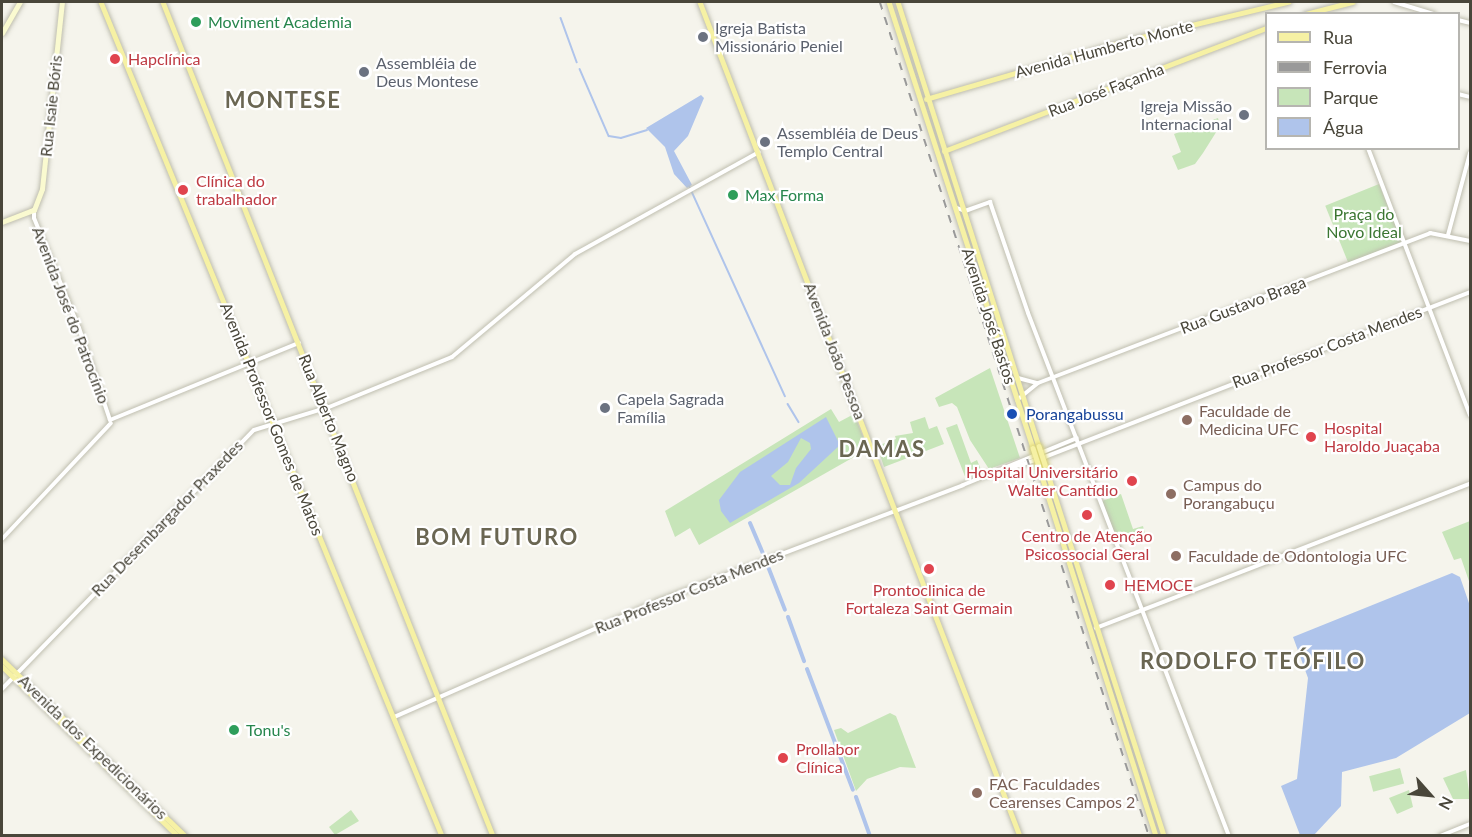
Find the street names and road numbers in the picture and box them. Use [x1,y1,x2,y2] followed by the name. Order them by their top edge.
[1013,16,1195,82] street label: Avenida Humberto Monte
[36,54,66,158] street label: Rua Isaie Bóris
[1045,59,1167,121] street label: Rua José Façanha
[28,224,114,406] street label: Avenida José do Patrocínio
[958,245,1020,387] street label: Avenida José Bastos
[1178,272,1308,338] street label: Rua Gustavo Braga
[800,280,870,422] street label: Avenida João Pessoa
[216,300,328,538] street label: Avenida Professor Gomes de Matos
[1229,302,1425,392] street label: Rua Professor Costa Mendes
[295,351,363,485] street label: Rua Alberto Magno
[87,436,247,600] street label: Rua Desembargador Praxedes
[592,544,786,638] street label: Rua Professor Costa Mendes
[14,671,172,823] street label: Avenida dos Expedicionários

